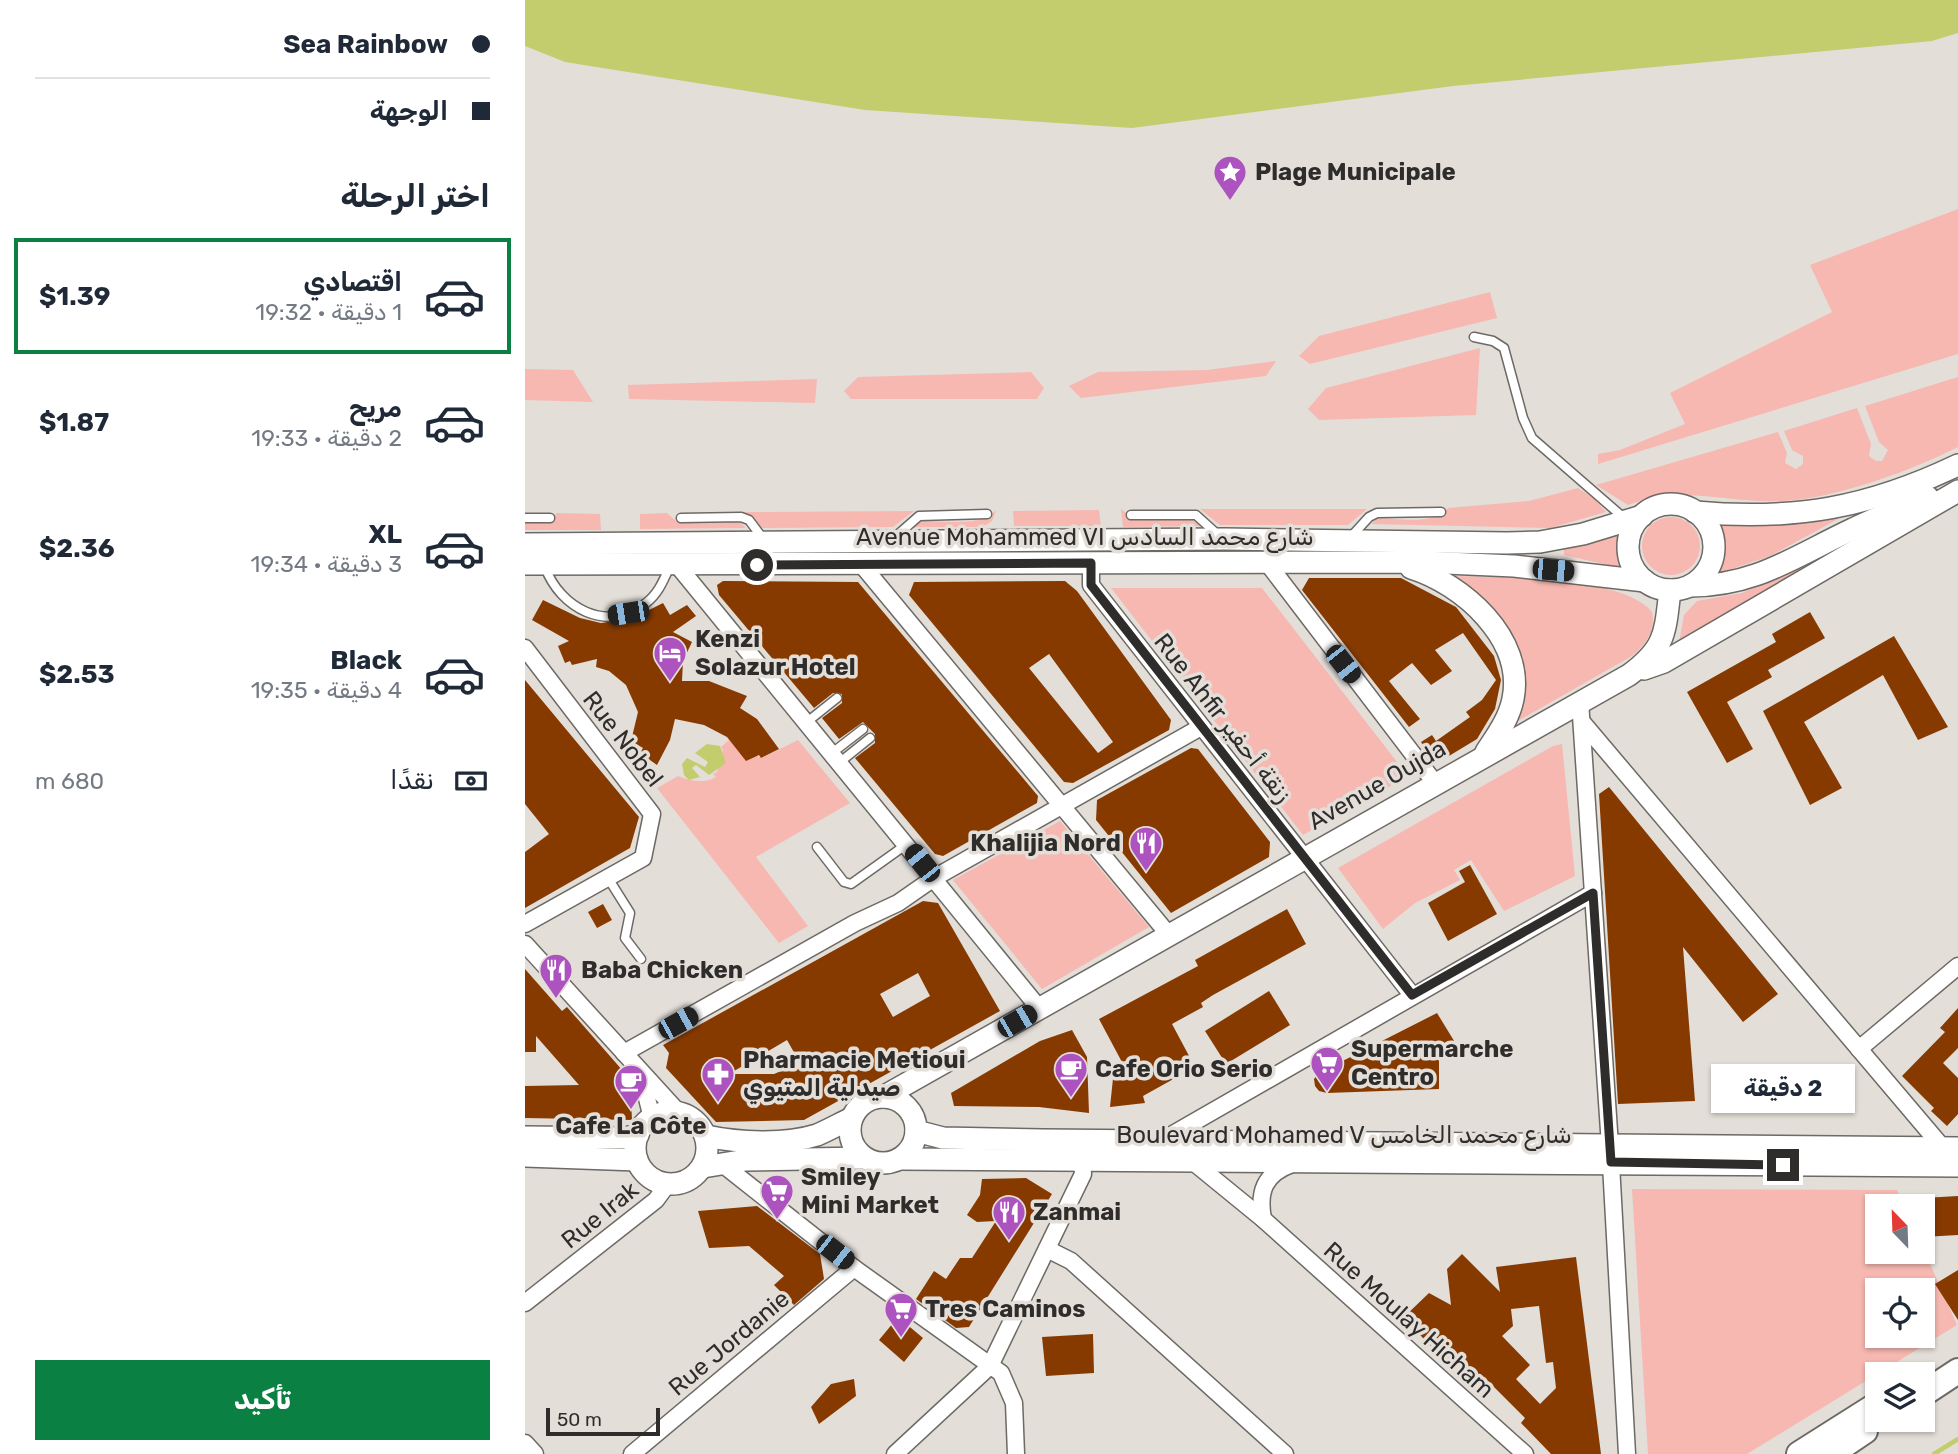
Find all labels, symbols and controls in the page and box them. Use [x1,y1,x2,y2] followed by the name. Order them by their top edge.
[283,29,448,60] text: Sea Rainbow
[370,96,448,127] text: الوجهة
[1211,153,1249,202] place icon: Plage Municipale
[1255,158,1456,186] place label: Plage Municipale
[340,177,490,215] text: اختر الرحلة
[423,265,486,328] icon: car
[303,267,402,298] text: اقتصادي
[39,281,110,312] text: $1.39
[255,298,402,326] text: 1 دقيقة · 19:32
[423,391,486,454] icon: car
[349,393,402,424] text: مريح
[39,407,109,438] text: $1.87
[251,424,402,452] text: 2 دقيقة · 19:33
[423,517,486,580] icon: car
[369,519,402,550] text: XL
[856,523,1314,553] street label: Avenue Mohammed VI شارع محمد السادس
[39,533,115,564] text: $2.36
[741,549,773,581] route start
[251,550,402,578] text: 3 دقيقة · 19:34
[1532,558,1575,582] car
[606,599,651,627] car
[695,625,856,681] place label: Kenzi Solazur Hotel
[1148,628,1298,808] street label: Rue Ahfir زنقة أحفير
[651,634,689,683] hotel icon: Kenzi Solazur Hotel
[1322,641,1365,687] car
[423,643,486,706] icon: car
[330,645,402,676] text: Black
[39,659,115,690] text: $2.53
[251,676,402,704] text: 4 دقيقة · 19:35
[577,686,669,792] street label: Rue Nobel
[1303,734,1451,836] street label: Avenue Oujda
[452,762,490,800] icon: cash
[390,765,434,796] text: نقدًا
[35,767,104,795] text: 680 m
[1127,824,1165,873] restaurant icon: Khalijia Nord
[970,829,1121,857] place label: Khalijia Nord
[901,840,944,886] car
[537,951,575,1000] restaurant icon: Baba Chicken
[581,956,743,984] place label: Baba Chicken
[994,1001,1041,1041] car
[655,1004,702,1042] car
[1351,1035,1514,1091] place label: Supermarche Centro
[1308,1044,1346,1093] supermarket icon: Supermarche Centro
[743,1046,966,1105] place label: Pharmacie Metioui صيدلية المتيوي
[1052,1050,1090,1099] cafe icon: Cafe Orio Serio
[699,1055,737,1104] pharmacy icon: Pharmacie Metioui صيدلية المتيوي
[1095,1055,1273,1083] place label: Cafe Orio Serio
[612,1062,650,1111] cafe icon: Cafe La Côte
[1711,1064,1855,1112] callout: 2 دقيقة
[1744,1074,1822,1102] text: 2 دقيقة
[555,1112,707,1140] place label: Cafe La Côte
[1116,1121,1572,1151] street label: Boulevard Mohamed V شارع محمد الخامس
[1767,1149,1799,1181] route end
[801,1163,939,1219] place label: Smiley Mini Market
[758,1172,796,1221] supermarket icon: Smiley Mini Market
[556,1175,644,1254] street label: Rue Irak
[990,1193,1028,1242] restaurant icon: Zanmai
[1865,1194,1935,1264] north arrow
[1865,1194,1935,1432] map controls
[1033,1198,1121,1226] place label: Zanmai
[812,1231,859,1273] car
[1318,1236,1500,1404] street label: Rue Moulay Hicham
[1865,1278,1935,1348] button: locate
[663,1284,795,1402] street label: Rue Jordanie
[882,1290,920,1339] supermarket icon: Tres Caminos
[925,1295,1086,1323] place label: Tres Caminos
[35,1360,490,1440] button: تأكيد
[1865,1362,1935,1432] button: layers
[546,1405,660,1437] scale bar
[557,1408,602,1431] text: 50 m

